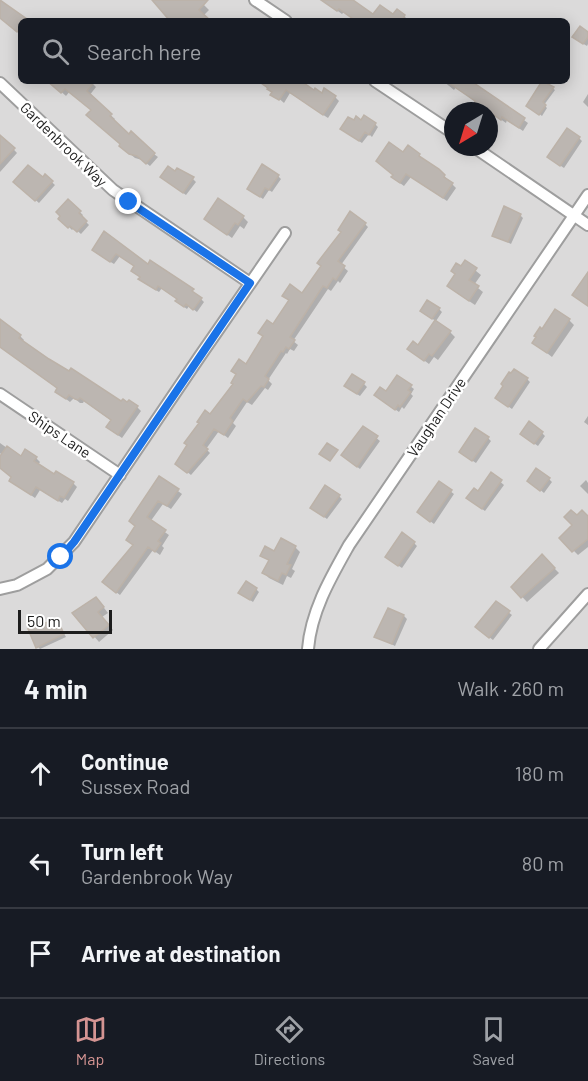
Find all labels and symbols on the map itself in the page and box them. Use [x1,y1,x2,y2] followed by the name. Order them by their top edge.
[17,98,111,190] street label: Gardenbrook Way
[444,102,498,156] north arrow
[115,188,141,214] route end
[403,374,469,460] street label: Vaughan Drive
[25,407,95,461] street label: Ships Lane
[47,543,73,569] route start
[18,607,112,634] scale bar

